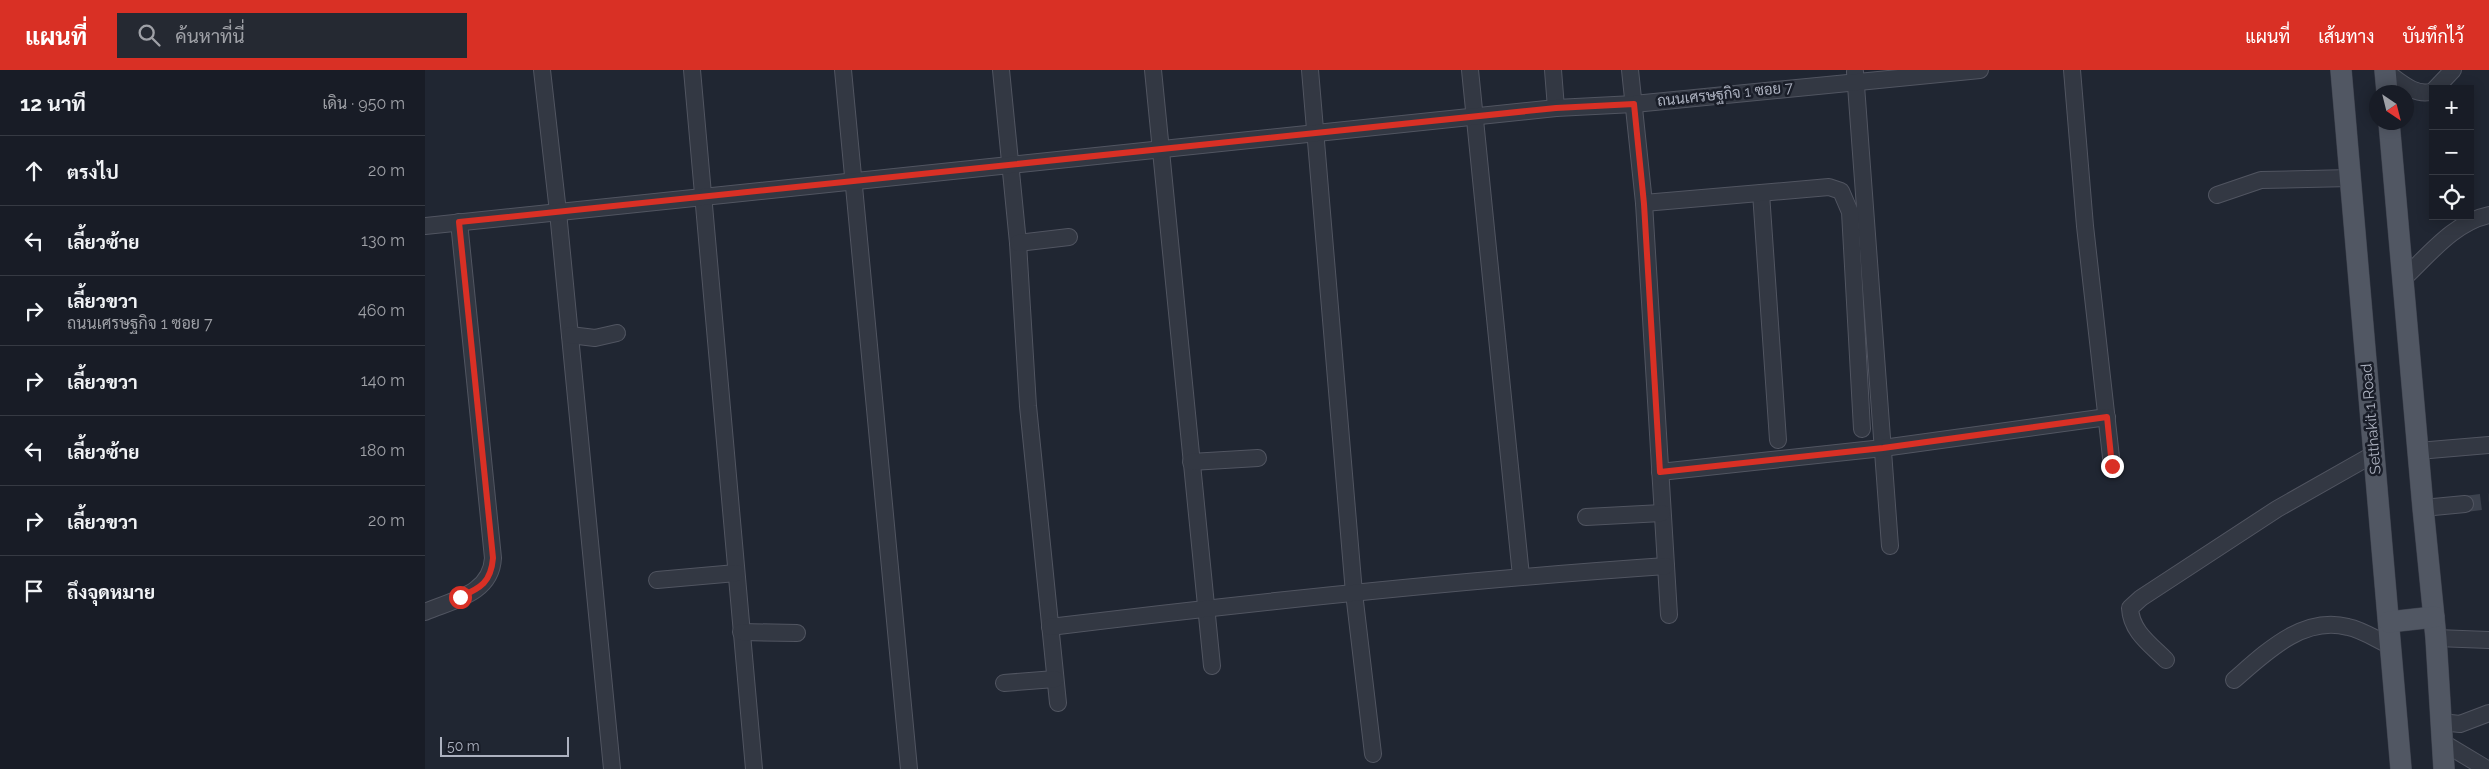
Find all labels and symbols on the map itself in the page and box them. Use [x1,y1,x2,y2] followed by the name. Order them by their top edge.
[1656,78,1794,111] street label: ถนนเศรษฐกิจ 1 ซอย 7
[2369,85,2414,130] north arrow
[2357,363,2385,475] street label: Setthakit 1 Road
[2101,455,2124,478] route end
[449,586,472,609] route start
[440,734,569,757] scale bar

